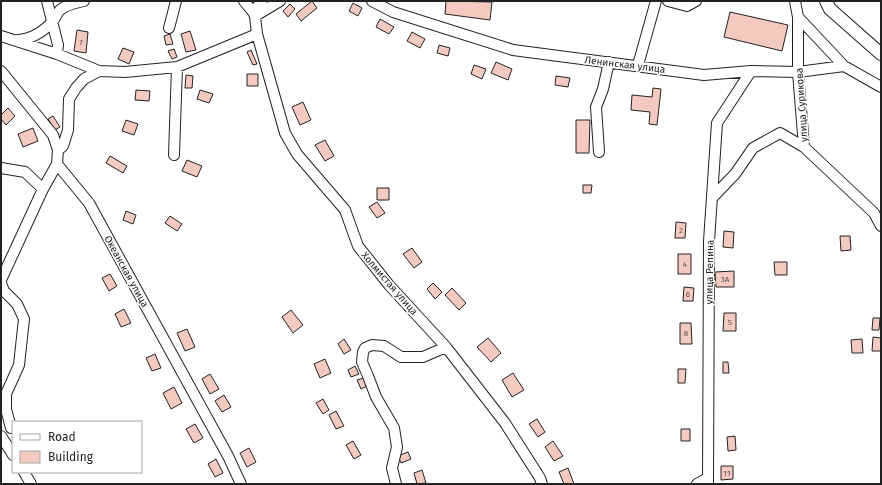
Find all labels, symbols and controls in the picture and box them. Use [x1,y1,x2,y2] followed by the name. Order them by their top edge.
[79,38,83,47] house number: 7
[584,54,666,76] street label: Ленинская улица
[793,67,811,142] street label: улица Сурикова
[679,226,683,235] house number: 2
[101,234,151,309] street label: Океанская улица
[703,240,717,304] street label: улица Репина
[359,250,420,318] street label: Холмистая улица
[683,260,688,269] house number: 4
[721,275,730,284] house number: 3А
[686,290,690,299] house number: 6
[728,318,732,327] house number: 5
[684,329,689,338] house number: 8
[12,421,142,473] legend
[48,430,76,444] text: Road
[48,450,94,464] text: Building
[724,469,730,478] house number: 11

